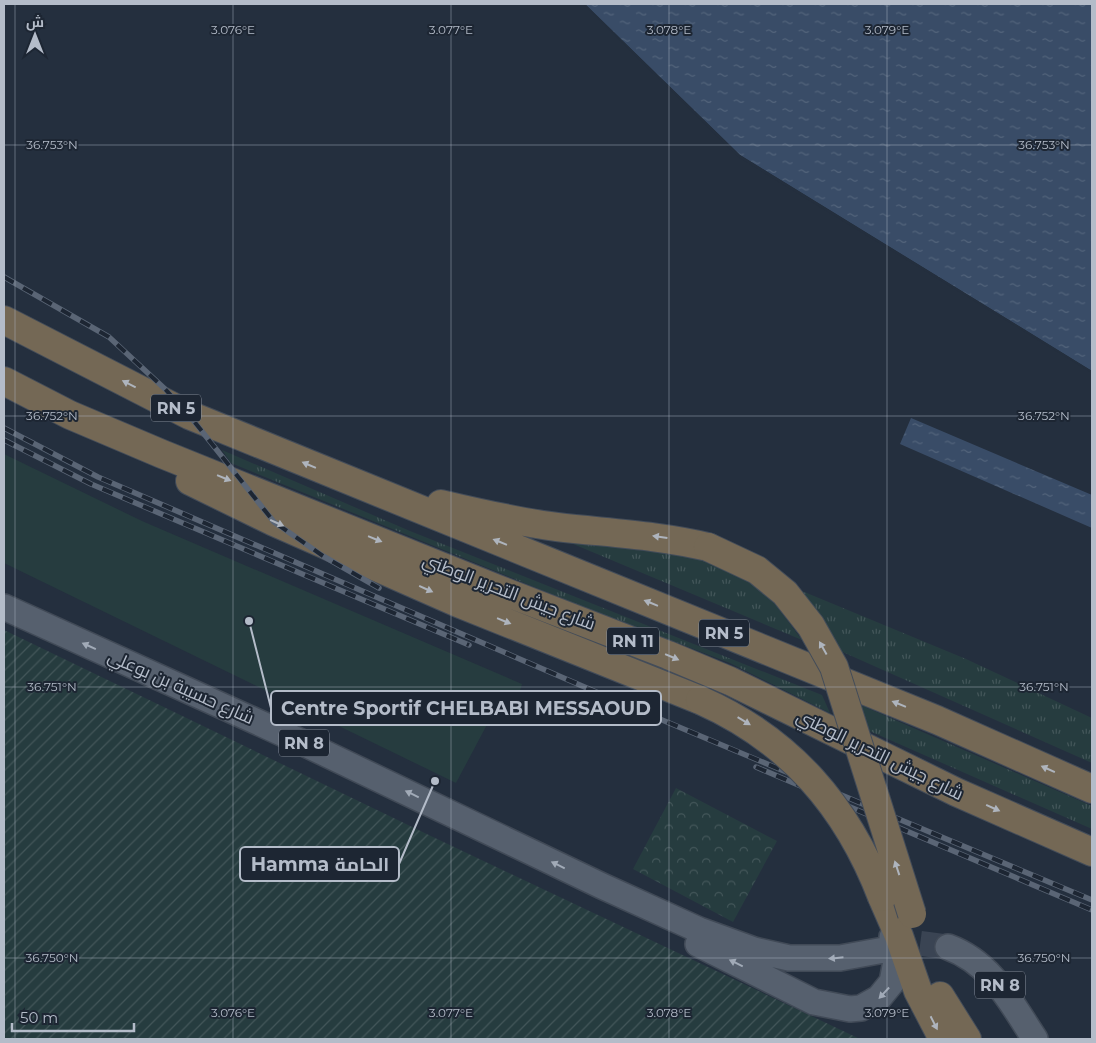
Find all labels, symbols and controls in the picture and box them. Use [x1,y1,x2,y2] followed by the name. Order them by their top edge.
[10,10,60,60] north arrow
[26,13,44,31] text: ش
[211,22,255,37] text: 3.076°E
[429,22,473,37] text: 3.077°E
[647,22,691,37] text: 3.078°E
[865,22,909,37] text: 3.079°E
[26,137,78,152] text: 36.753°N
[1018,137,1070,152] text: 36.753°N
[122,380,136,388] one-way arrow
[151,394,201,422] road number: RN 5
[26,408,78,423] text: 36.752°N
[1018,408,1070,423] text: 36.752°N
[302,460,316,468] one-way arrow
[217,474,232,482] one-way arrow
[270,520,284,528] one-way arrow
[652,533,668,541] one-way arrow
[368,535,383,543] one-way arrow
[493,538,508,545] one-way arrow
[418,549,599,638] street label: شارع جيش التحرير الوطني
[419,585,433,593] one-way arrow
[644,599,658,607] one-way arrow
[497,617,512,625] one-way arrow
[699,620,749,646] road number: RN 5
[607,627,659,654] road number: RN 11
[819,640,827,655] one-way arrow
[82,641,96,649] one-way arrow
[103,645,257,732] street label: شارع حسيبة بن بوعلي
[665,653,679,661] one-way arrow
[27,679,77,694] text: 36.751°N
[1019,679,1069,694] text: 36.751°N
[271,691,661,725] callout: Centre Sportif CHELBABI MESSAOUD
[281,697,651,720] text: Centre Sportif CHELBABI MESSAOUD
[891,700,906,708] one-way arrow
[791,705,967,808] street label: شارع جيش التحرير الوطني
[737,717,750,726] one-way arrow
[279,730,329,756] road number: RN 8
[1041,764,1055,772] one-way arrow
[405,790,419,798] one-way arrow
[986,805,1000,813] one-way arrow
[240,847,399,881] callout: Hamma الحامة
[251,853,389,876] text: Hamma الحامة
[893,860,900,875] one-way arrow
[551,861,565,869] one-way arrow
[26,950,78,965] text: 36.750°N
[1018,950,1070,965] text: 36.750°N
[828,954,844,962] one-way arrow
[729,959,743,967] one-way arrow
[975,972,1025,998] road number: RN 8
[878,987,890,999] one-way arrow
[12,1000,135,1032] scale bar
[211,1005,255,1020] text: 3.076°E
[429,1005,473,1020] text: 3.077°E
[647,1005,691,1020] text: 3.078°E
[865,1005,909,1020] text: 3.079°E
[20,1008,58,1027] text: 50 m
[930,1015,938,1030] one-way arrow

